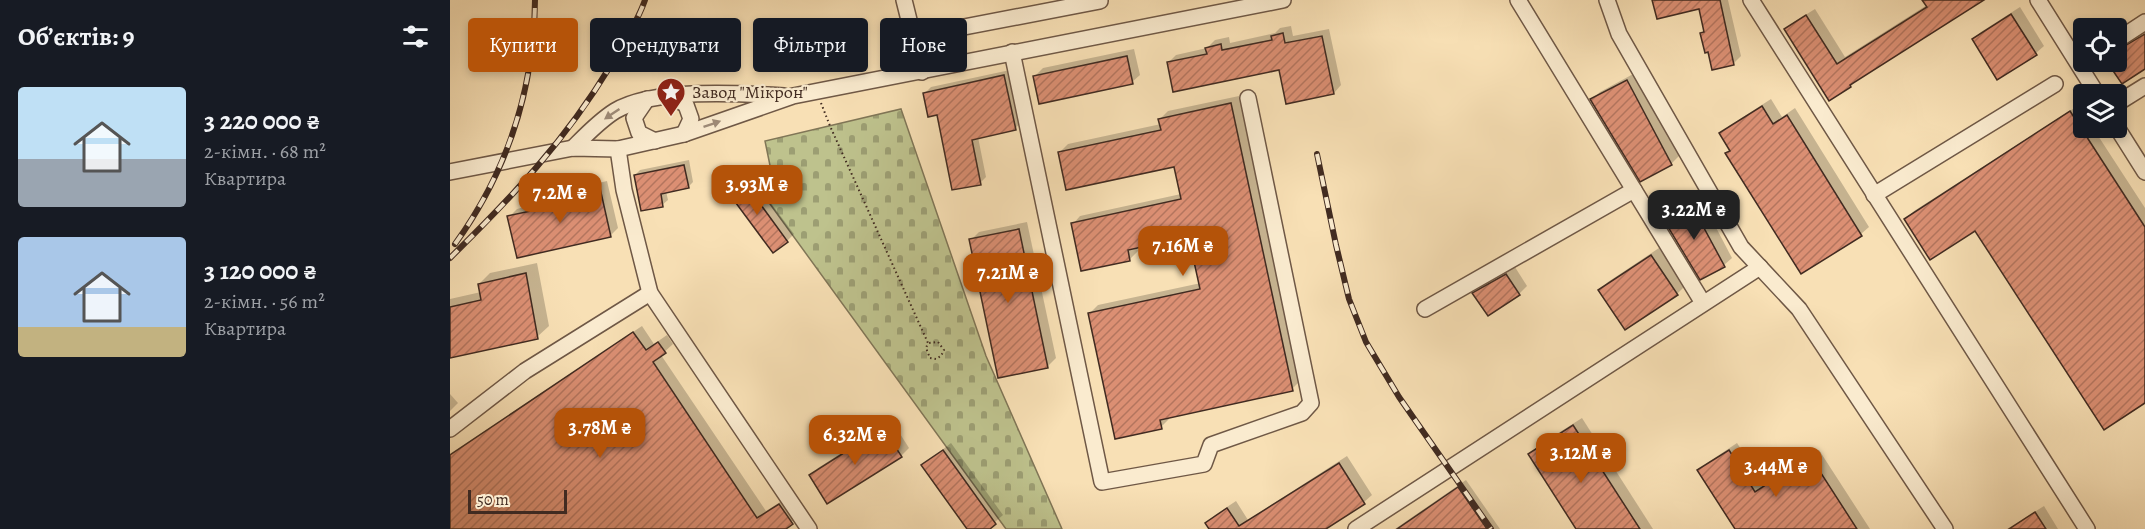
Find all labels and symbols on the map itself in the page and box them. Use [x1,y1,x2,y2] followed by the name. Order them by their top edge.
[655,76,687,118] place icon: Завод "Мікрон"
[692,80,808,104] place label: Завод "Мікрон"
[605,108,621,120] one-way arrow
[703,119,721,129] one-way arrow
[702,165,812,216] pin: 3.93M ₴
[511,173,609,224] pin: 7.2M ₴
[1639,190,1749,241] pin: 3.22M ₴
[1128,226,1238,277] pin: 7.16M ₴
[953,253,1063,304] pin: 7.21M ₴
[545,408,655,459] pin: 3.78M ₴
[800,415,910,466] pin: 6.32M ₴
[1526,433,1636,484] pin: 3.12M ₴
[1721,447,1831,498] pin: 3.44M ₴
[468,487,567,514] scale bar

